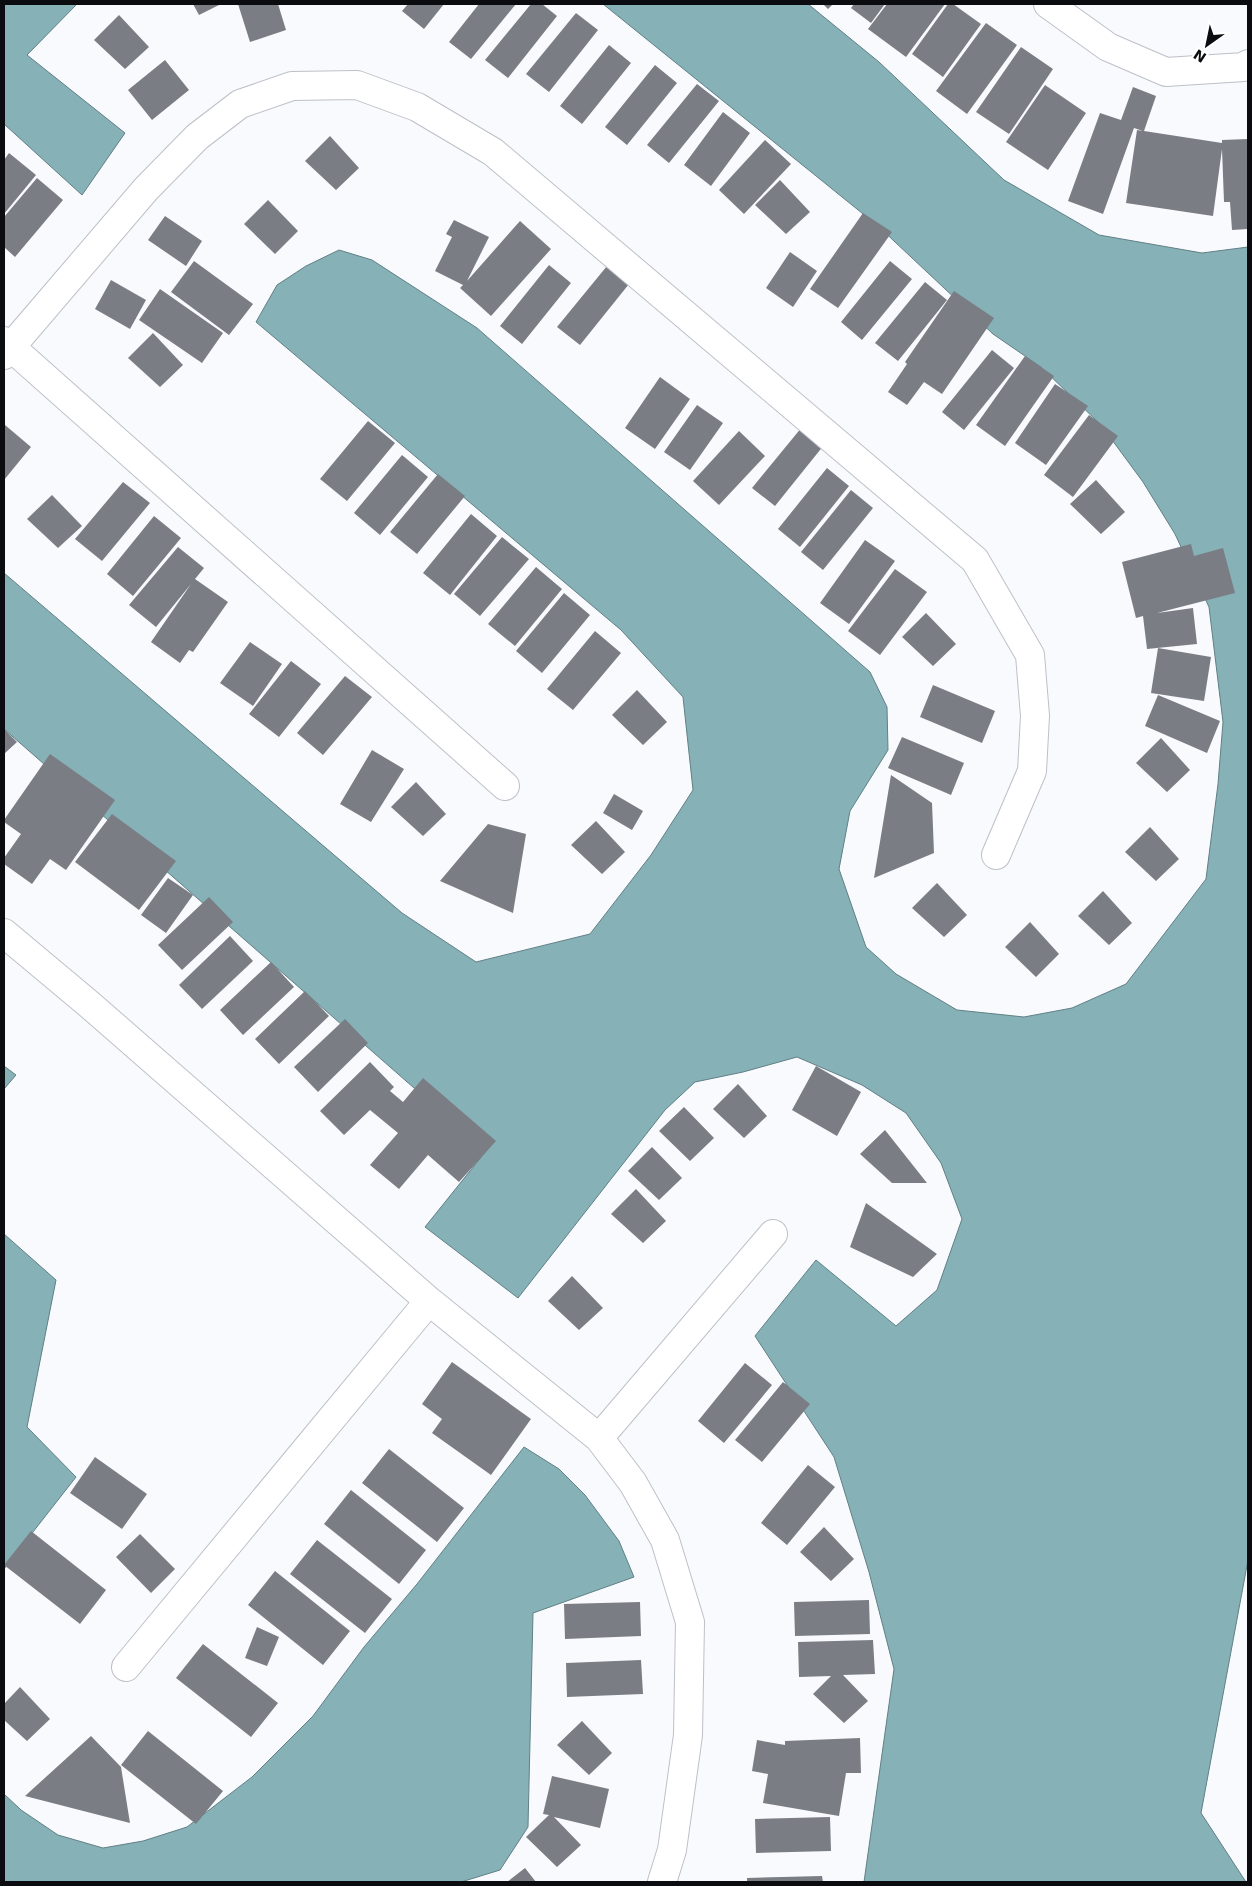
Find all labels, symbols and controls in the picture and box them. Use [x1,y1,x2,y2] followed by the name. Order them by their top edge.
[1182,20,1232,70] north arrow
[1191,46,1209,66] text: N

